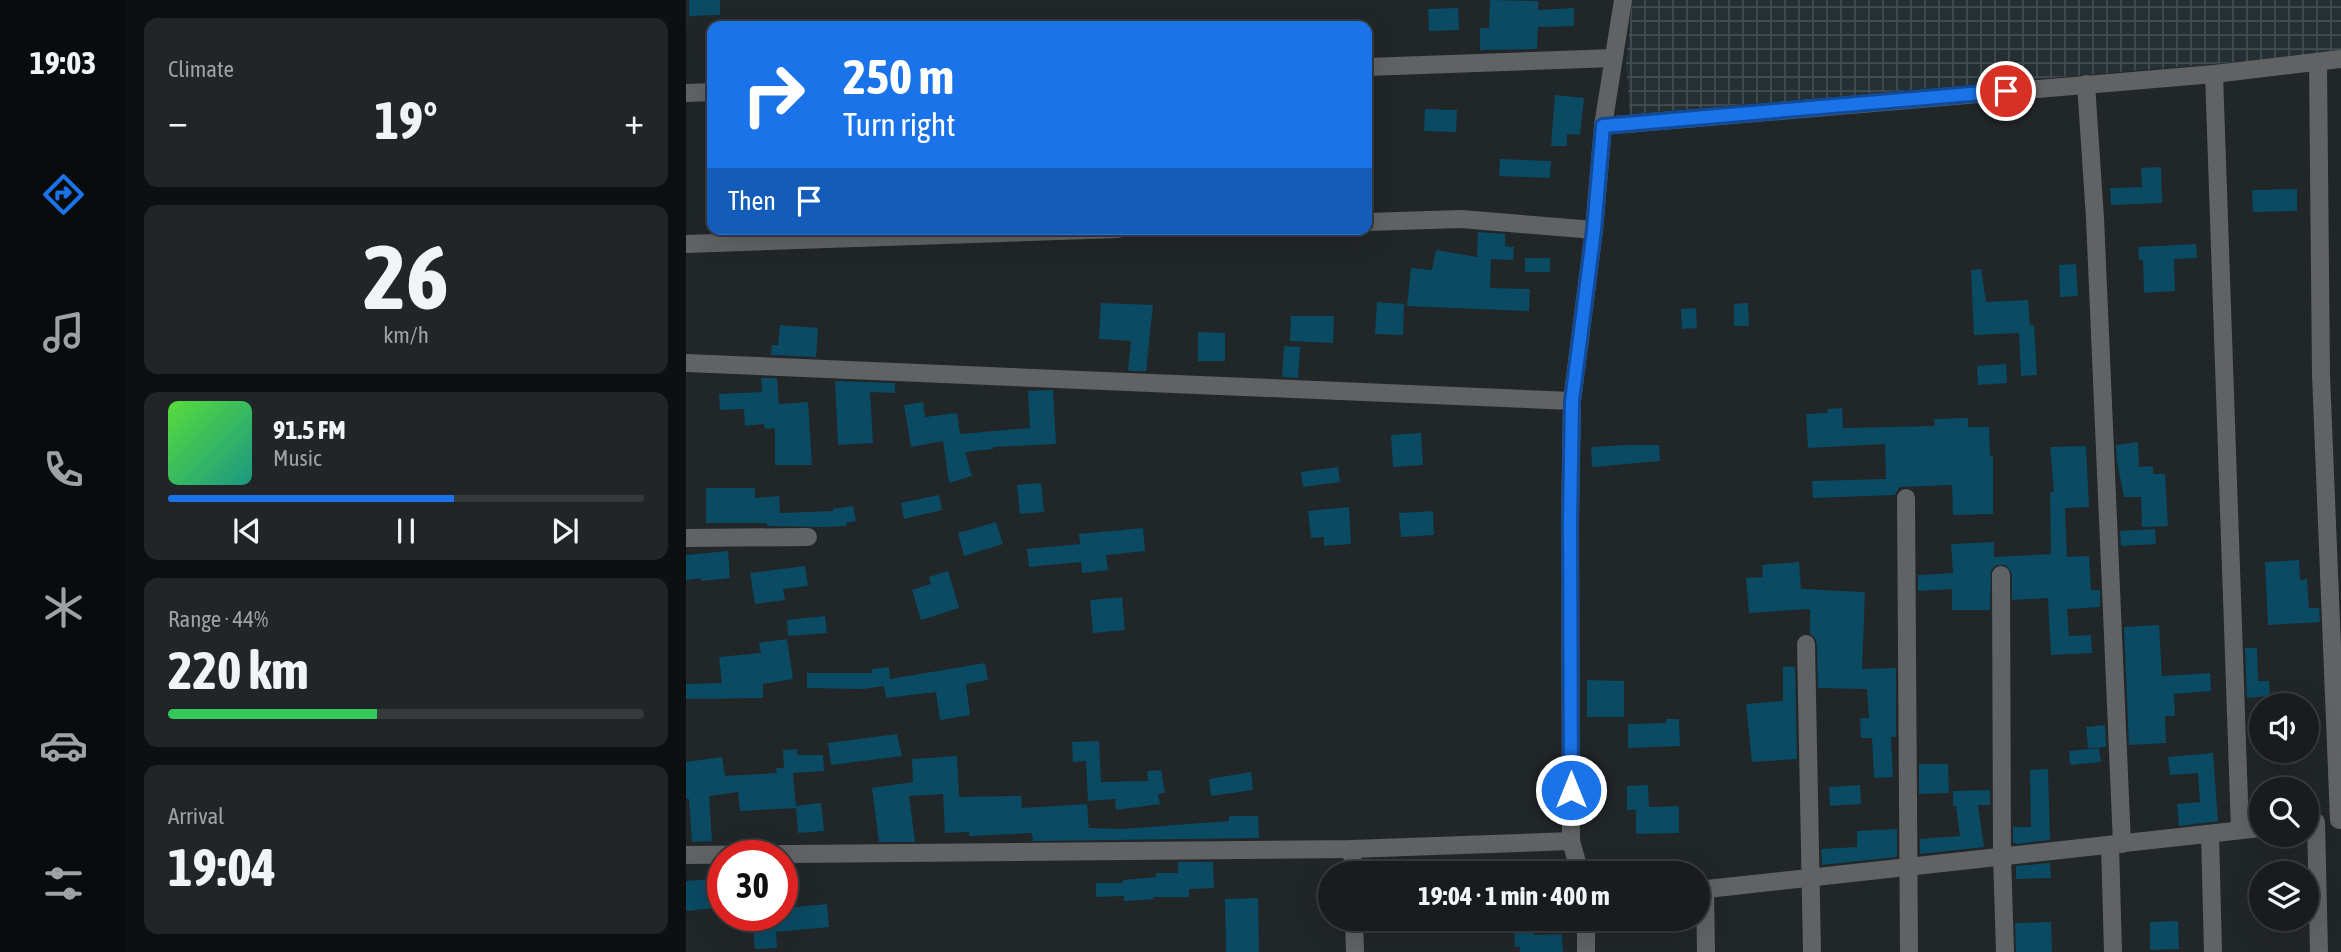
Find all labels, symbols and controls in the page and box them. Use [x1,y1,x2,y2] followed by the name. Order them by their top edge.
[30,44,96,81] text: 19:03
[843,48,954,104] text: 250 m
[728,49,819,140] icon: right
[168,56,234,82] text: Climate
[1976,61,2036,121] pin
[1987,72,2025,110] icon: arrive
[374,90,438,150] text: 19°
[168,99,188,142] text: −
[624,99,644,142] text: +
[843,106,956,143] text: Turn right
[39,170,88,219] icon: directions
[790,182,828,220] icon: arrive
[728,186,776,216] text: Then
[363,224,449,328] text: 26
[39,308,88,357] icon: music
[383,322,429,348] text: km/h
[273,415,346,445] text: 91.5 FM
[39,445,88,494] icon: phone
[273,445,321,471] text: Music
[228,512,266,550] icon: previous
[387,512,425,550] icon: pause
[546,512,584,550] icon: next
[39,583,88,632] icon: climate
[168,606,268,632] text: Range · 44%
[168,640,309,700] text: 220 km
[2249,693,2319,931] map controls
[2249,693,2319,763] button: sound
[39,721,88,770] icon: car
[1534,753,1608,827] position arrow
[2249,777,2319,847] button: search
[168,803,224,829] text: Arrival
[168,837,276,897] text: 19:04
[707,840,798,931] speed limit sign: 30
[39,859,88,908] icon: filters
[2249,861,2319,931] button: layers
[1418,881,1610,911] text: 19:04 · 1 min · 400 m

